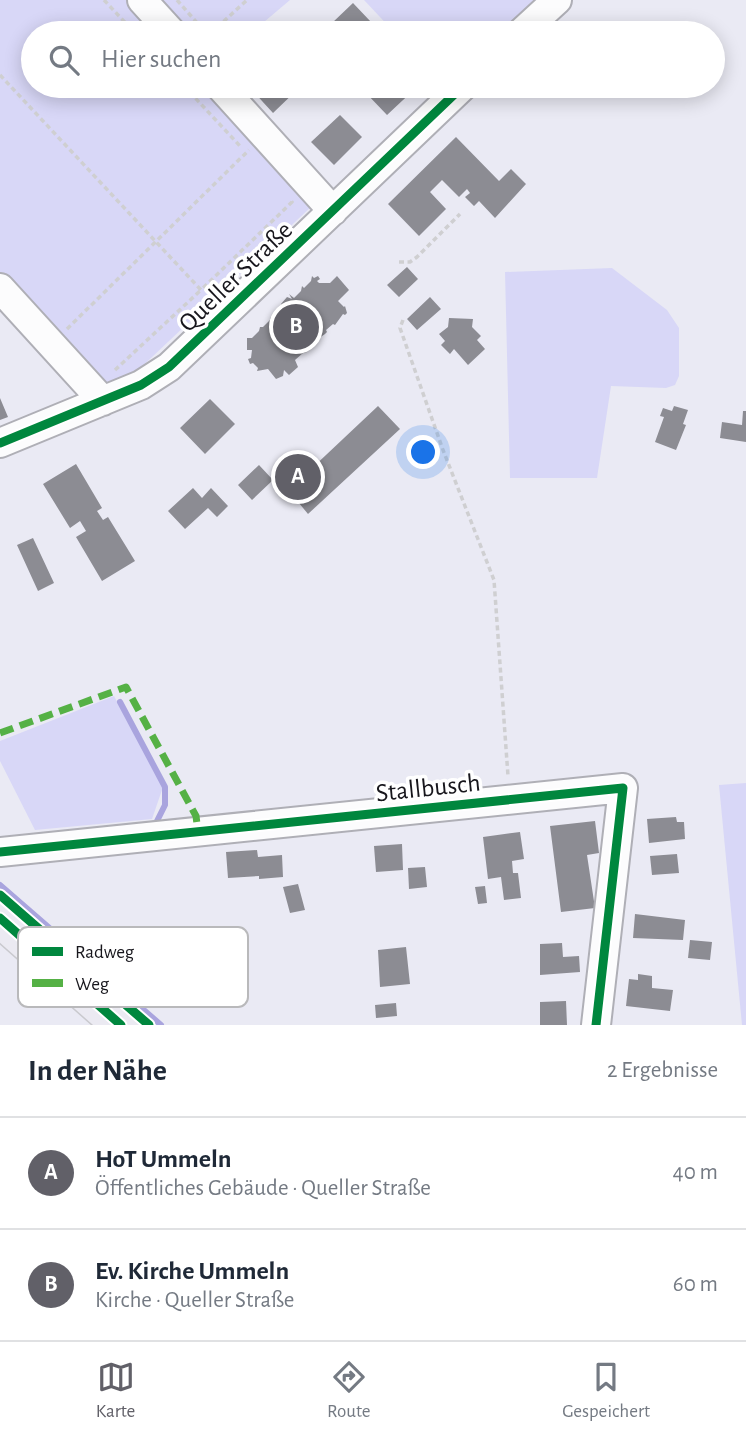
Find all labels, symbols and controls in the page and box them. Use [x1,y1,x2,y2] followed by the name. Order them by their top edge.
[21,21,725,98] search box
[45,41,83,79] icon: search
[101,46,222,72] text: Hier suchen
[174,216,297,337] street label: Queller Straße
[273,301,319,353] pin: B
[406,435,440,469] your location
[275,451,321,503] pin: A
[374,770,482,806] street label: Stallbusch
[18,927,248,1007] legend
[75,943,135,962] text: Radweg
[75,975,110,994] text: Weg
[28,1056,167,1086] text: In der Nähe
[607,1059,718,1082] text: 2 Ergebnisse
[95,1146,232,1172] text: HoT Ummeln
[44,1161,58,1184] text: A
[673,1161,718,1184] text: 40 m
[95,1177,431,1200] text: Öffentliches Gebäude · Queller Straße
[95,1258,289,1284] text: Ev. Kirche Ummeln
[44,1273,58,1296] text: B
[673,1273,718,1296] text: 60 m
[95,1289,294,1312] text: Kirche · Queller Straße
[96,1358,135,1423] tab: Karte
[327,1358,370,1423] tab: Route
[562,1358,650,1423] tab: Gespeichert

